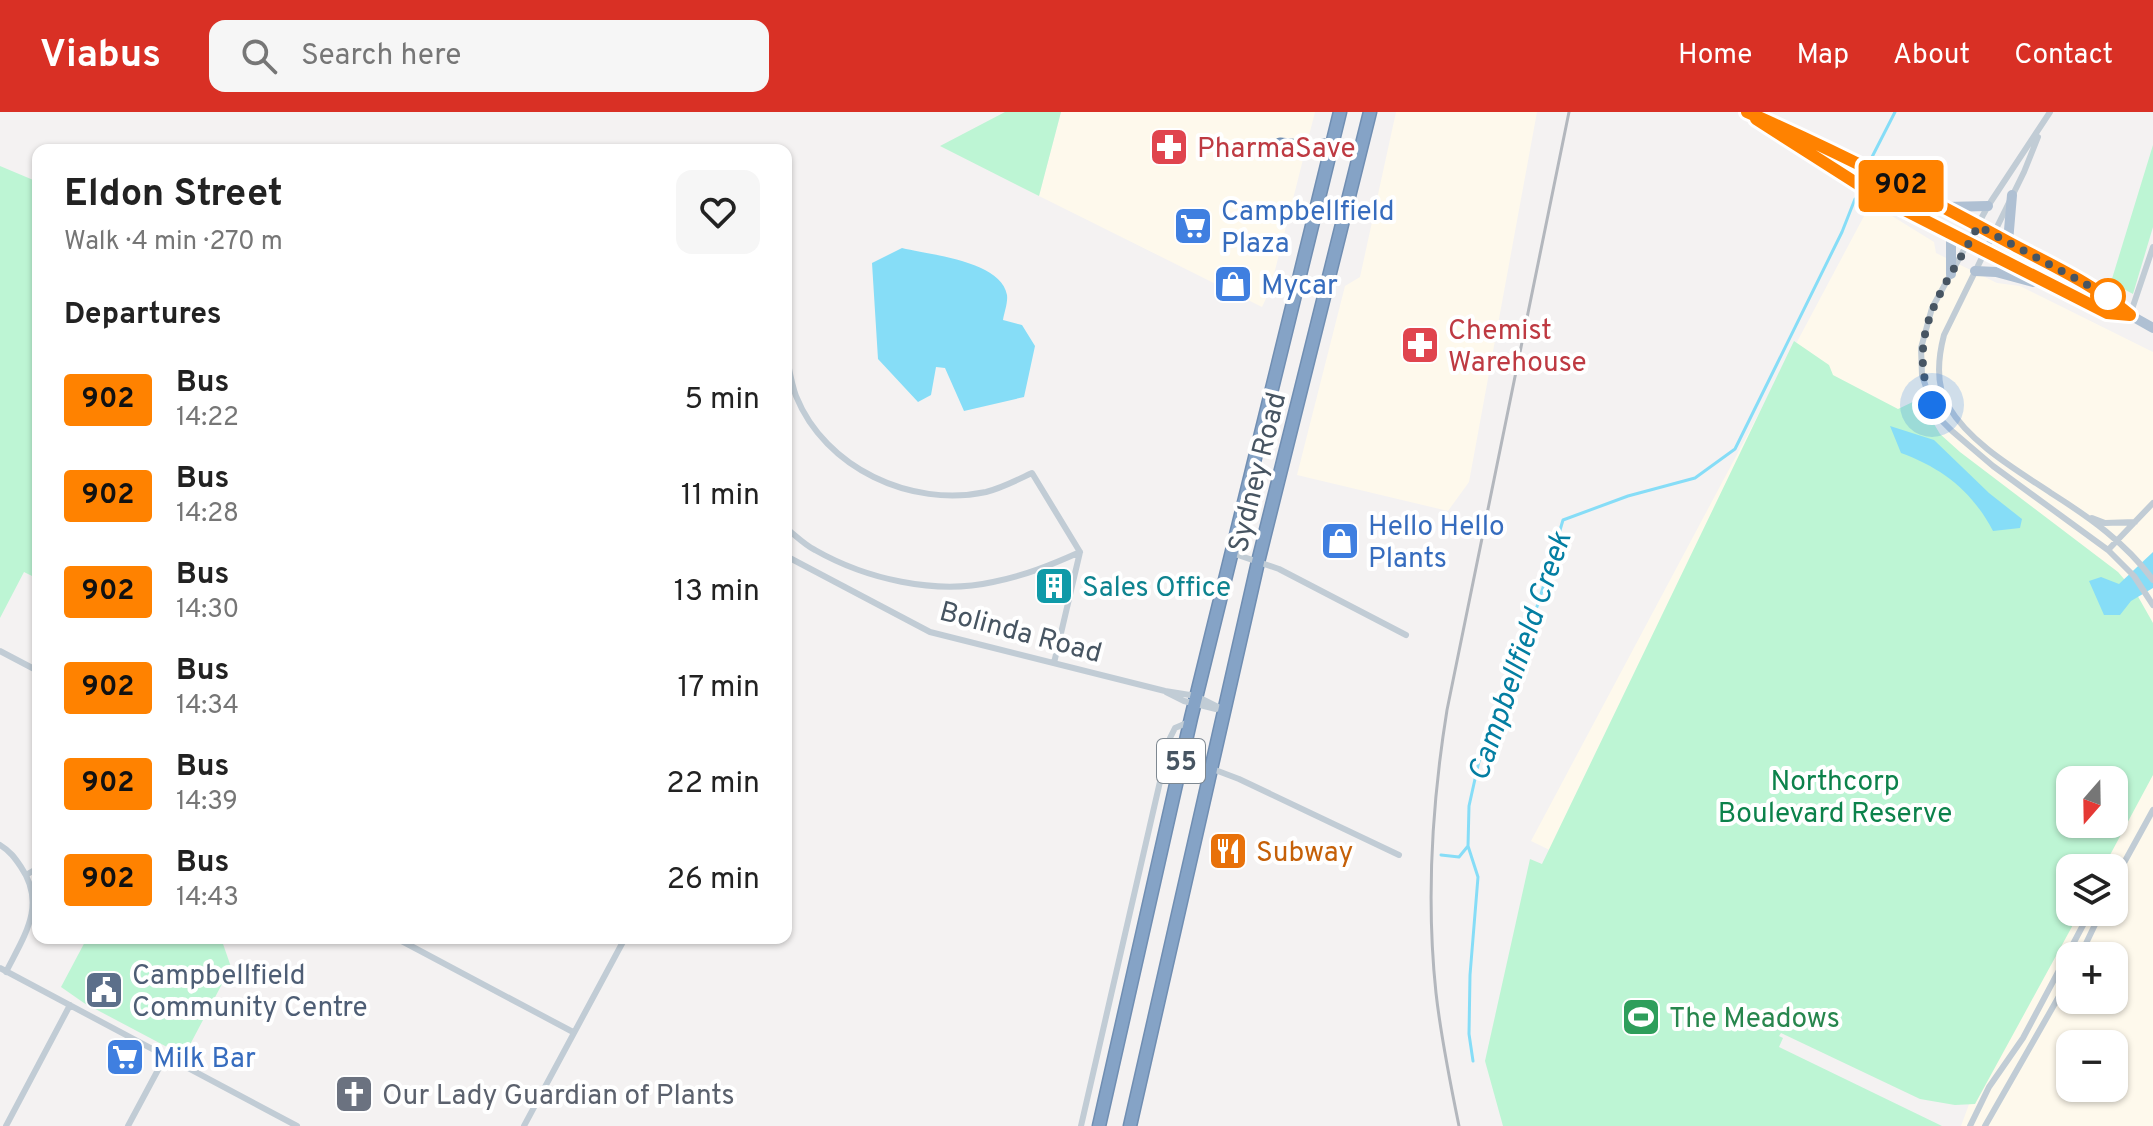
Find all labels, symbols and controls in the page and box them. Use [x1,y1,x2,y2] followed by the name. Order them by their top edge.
[209,20,769,92] search box
[40,32,161,81] text: Viabus
[237,34,281,78] icon: search
[301,38,461,75] text: Search here
[1678,38,1752,74] text: Home
[1796,38,1849,74] text: Map
[1893,38,1970,74] text: About
[2014,38,2113,74] text: Contact
[1148,126,1190,168] pharmacy icon: PharmaSave
[1197,132,1356,168] place label: PharmaSave
[1855,160,1947,212] line badge: 902
[1875,168,1927,204] text: 902
[676,170,760,254] button: heart
[64,171,283,220] text: Eldon Street
[1221,195,1395,263] place label: Campbellfield Plaza
[1172,205,1214,247] supermarket icon: Campbellfield Plaza
[64,226,283,259] text: Walk · 4 min · 270 m
[1212,263,1254,305] shop icon: Mycar
[1261,269,1338,305] place label: Mycar
[2091,279,2125,313] unlabelled marker
[64,297,222,334] text: Departures
[1448,314,1587,382] place label: Chemist Warehouse
[1399,324,1441,366] pharmacy icon: Chemist Warehouse
[176,365,229,402] text: Bus
[82,382,134,418] text: 902
[684,382,760,419] text: 5 min
[1912,385,1952,425] your location
[1222,389,1296,556] street label: Sydney Road
[176,402,239,435] text: 14:22
[176,461,229,498] text: Bus
[82,478,134,514] text: 902
[681,478,760,515] text: 11 min
[176,498,239,531] text: 14:28
[1368,510,1505,578] place label: Hello Hello Plants
[1319,520,1361,562] shop icon: Hello Hello Plants
[1461,527,1582,786] water label: Campbellfield Creek
[176,557,229,594] text: Bus
[1033,565,1075,607] building icon: Sales Office
[1082,571,1231,607] place label: Sales Office
[82,574,134,610] text: 902
[674,574,760,611] text: 13 min
[176,594,239,627] text: 14:30
[935,595,1105,673] street label: Bolinda Road
[176,653,229,690] text: Bus
[82,670,134,706] text: 902
[677,670,760,707] text: 17 min
[176,690,239,723] text: 14:34
[1157,739,1205,783] road number: 55
[176,749,229,786] text: Bus
[1718,765,1952,833] park label: Northcorp Boulevard Reserve
[82,766,134,802] text: 902
[666,766,760,803] text: 22 min
[2056,766,2128,838] north arrow
[2056,766,2128,1102] map controls
[176,786,238,819] text: 14:39
[1207,830,1249,872] restaurant icon: Subway
[1256,836,1353,872] place label: Subway
[176,845,229,882] text: Bus
[2056,854,2128,926] button: layers
[82,862,134,898] text: 902
[667,862,760,899] text: 26 min
[176,882,239,915] text: 14:43
[2056,942,2128,1014] button: +
[132,959,368,1027] place label: Campbellfield Community Centre
[83,969,125,1011] public building icon: Campbellfield Community Centre
[1620,996,1662,1038] sports icon: The Meadows
[1669,1002,1840,1038] place label: The Meadows
[2056,1030,2128,1102] button: −
[104,1036,146,1078] supermarket icon: Milk Bar
[153,1042,256,1078] place label: Milk Bar
[333,1073,375,1115] church icon: Our Lady Guardian of Plants
[382,1079,735,1115] place label: Our Lady Guardian of Plants

